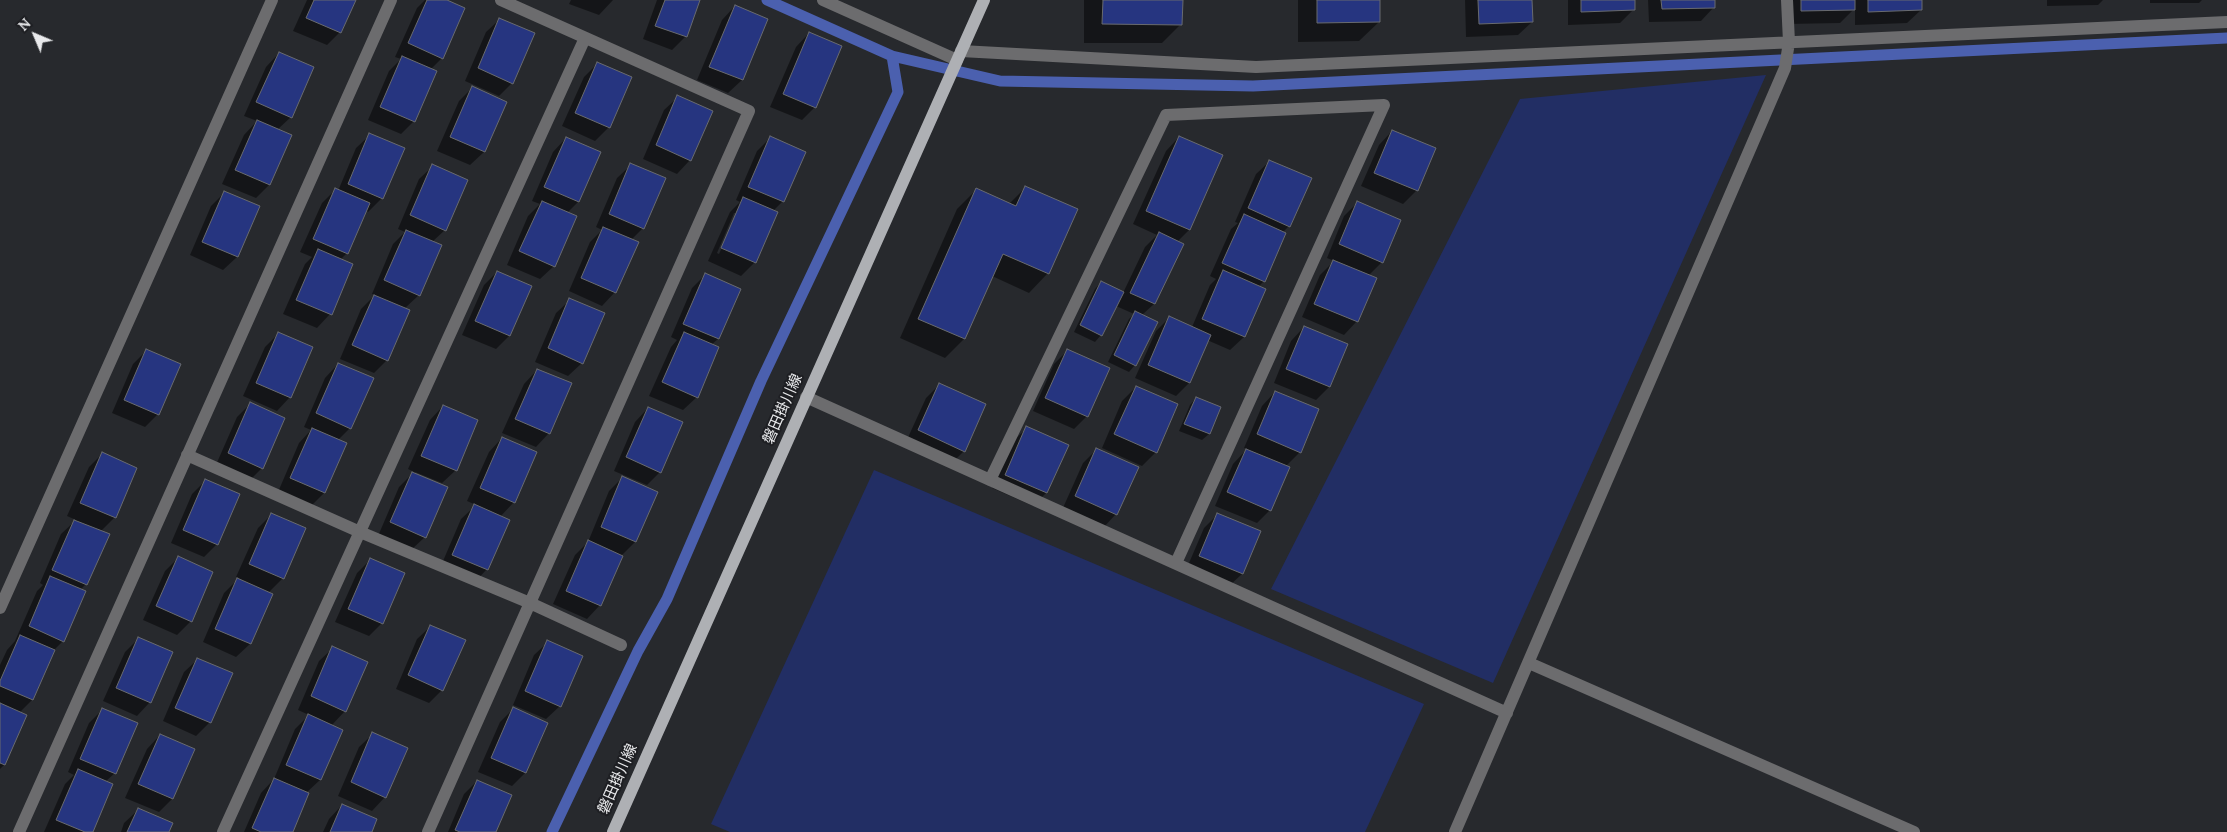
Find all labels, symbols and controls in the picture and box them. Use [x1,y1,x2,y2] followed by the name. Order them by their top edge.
[10,10,60,60] north arrow
[14,14,35,35] text: N
[760,371,806,447] street label: 磐田掛川線
[595,741,641,817] street label: 磐田掛川線

